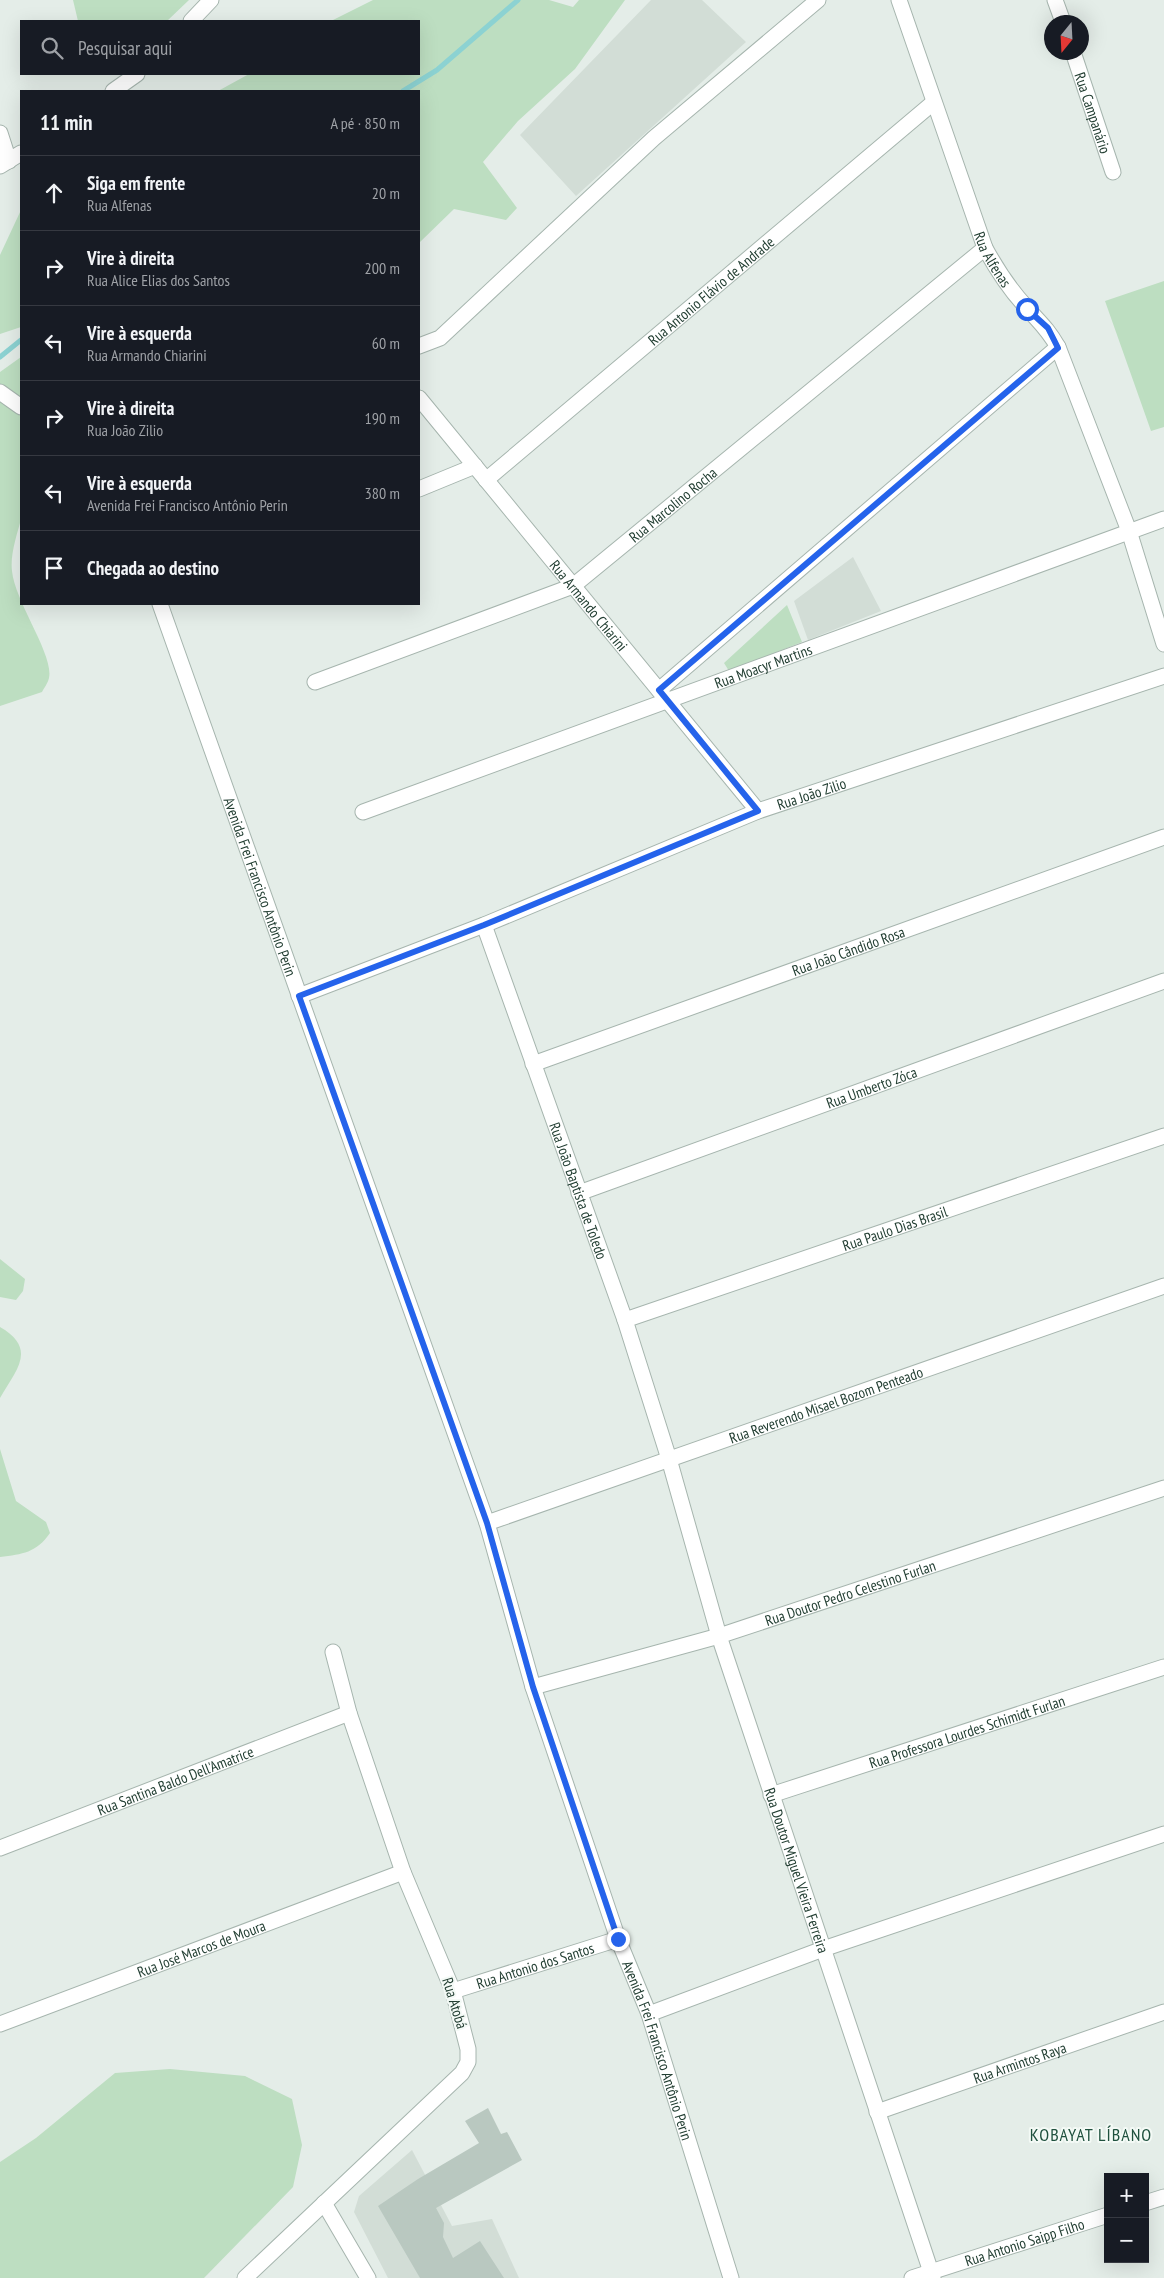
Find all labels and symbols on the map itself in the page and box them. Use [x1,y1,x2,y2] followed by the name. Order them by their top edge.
[1044,15,1089,60] north arrow
[1071,70,1116,156] street label: Rua Campanário
[970,229,1016,291] street label: Rua Alfenas
[644,232,778,349] street label: Rua Antonio Flávio de Andrade
[1016,298,1039,321] route start
[625,463,720,546] street label: Rua Marcolino Rocha
[546,556,632,655] street label: Rua Armando Chiarini
[712,639,814,692] street label: Rua Moacyr Martins
[774,773,848,814] street label: Rua João Zilio
[220,795,301,979] street label: Avenida Frei Francisco Antônio Perin
[789,922,907,980] street label: Rua João Cândido Rosa
[823,1062,919,1112] street label: Rua Umberto Zóca
[546,1120,612,1262] street label: Rua João Baptista de Toledo
[840,1201,950,1255] street label: Rua Paulo Dias Brasil
[726,1362,925,1447] street label: Rua Reverendo Misael Bozom Penteado
[762,1555,938,1630] street label: Rua Doutor Pedro Celestino Furlan
[867,1690,1067,1772] street label: Rua Professora Lourdes Schimidt Furlan
[95,1741,256,1819] street label: Rua Santina Baldo Dell'Amatrice
[761,1785,833,1955] street label: Rua Doutor Miguel Vieira Ferreira
[134,1915,268,1981] street label: Rua José Marcos de Moura
[607,1928,630,1951] route end
[474,1938,596,1993] street label: Rua Antonio dos Santos
[618,1958,697,2142] street label: Avenida Frei Francisco Antônio Perin
[438,1975,472,2031] street label: Rua Atobá
[971,2037,1069,2087] street label: Rua Armintos Raya
[1030,2123,1152,2146] district label: KOBAYAT LÍBANO
[962,2214,1086,2270] street label: Rua Antonio Saipp Filho

